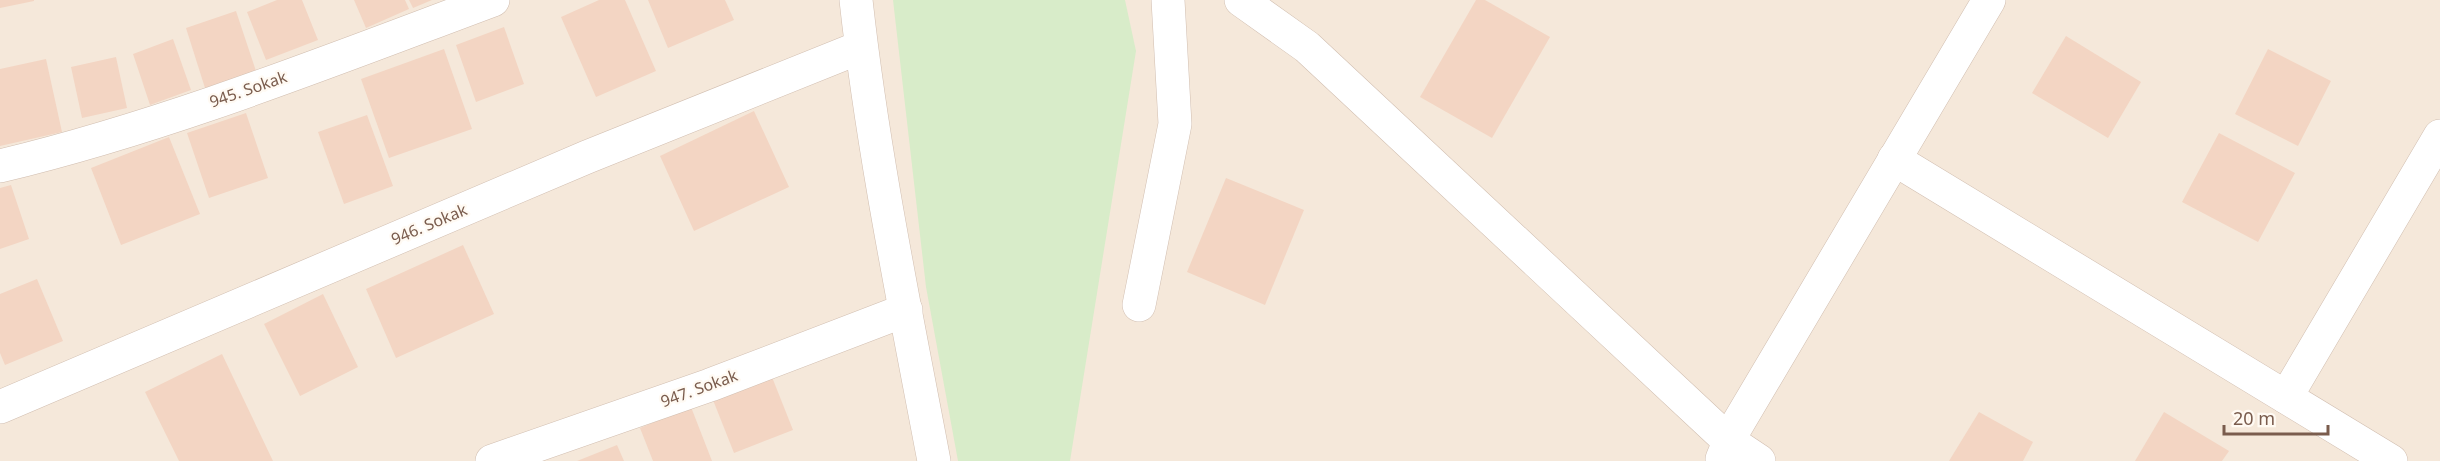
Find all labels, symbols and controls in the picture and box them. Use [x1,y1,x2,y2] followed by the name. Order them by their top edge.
[206,65,290,112] street label: 945. Sokak
[388,198,471,250] street label: 946. Sokak
[657,364,741,412] street label: 947. Sokak
[2224,398,2328,436] scale bar
[2233,406,2275,430] text: 20 m

